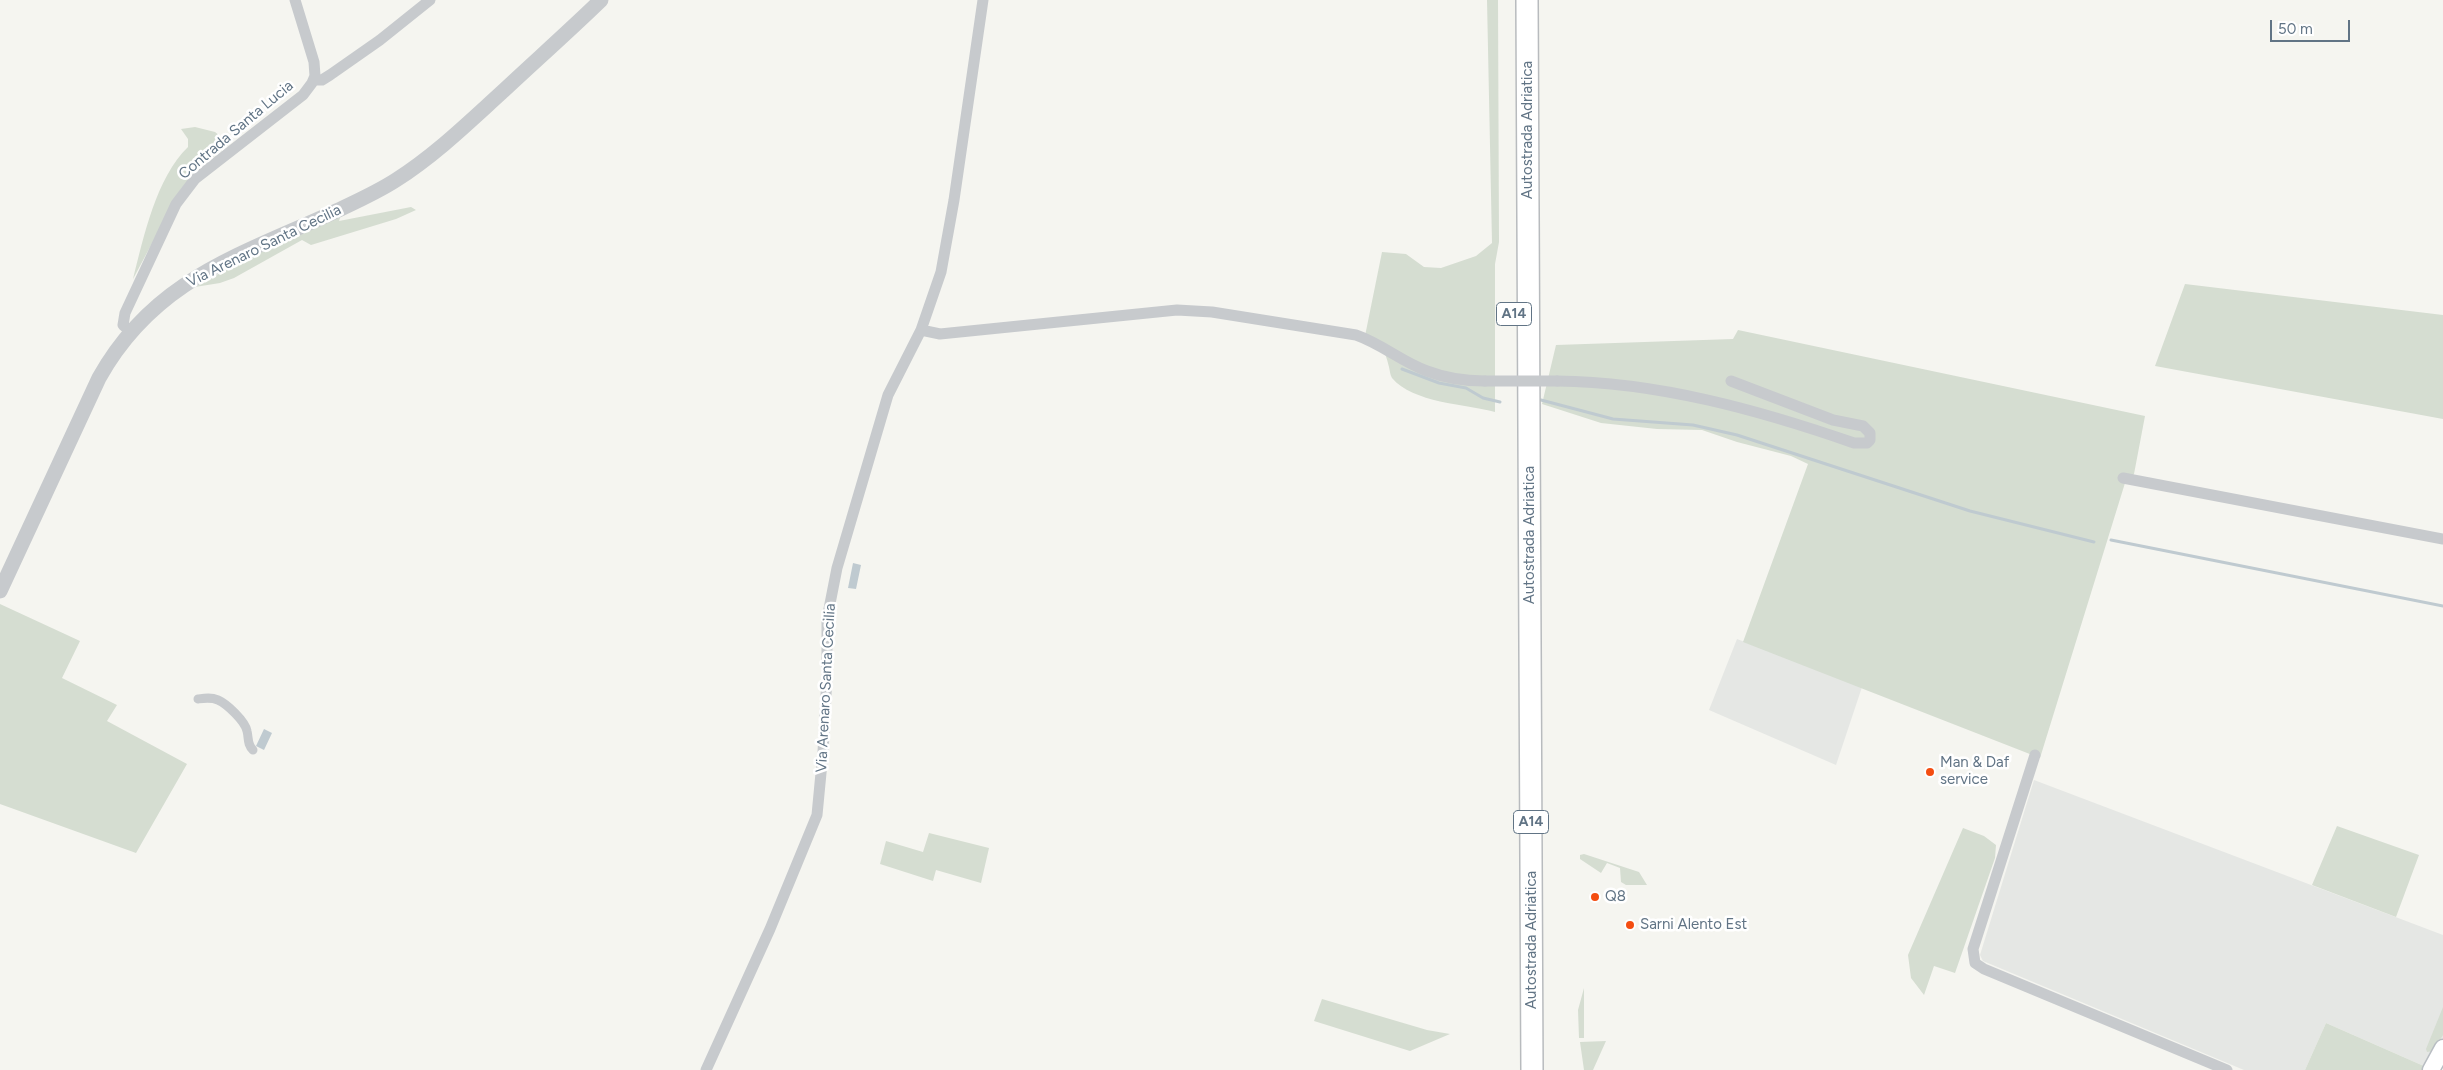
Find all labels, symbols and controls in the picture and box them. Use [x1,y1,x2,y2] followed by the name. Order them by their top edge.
[2273,10,2353,42] scale bar
[2278,20,2313,38] text: 50 m
[1519,61,1537,199] street label: Autostrada Adriatica
[175,77,297,183] street label: Contrada Santa Lucia
[184,201,344,291] street label: Via Arenaro Santa Cecilia
[1496,302,1532,326] road number: A14
[1521,466,1539,604] street label: Autostrada Adriatica
[813,603,839,773] street label: Via Arenaro Santa Cecilia
[1940,754,2009,789] place label: Man & Daf service
[1924,766,1936,778] marker: Man & Daf service
[1514,810,1548,834] road number: A14
[1523,871,1541,1009] street label: Autostrada Adriatica
[1605,888,1626,906] place label: Q8
[1589,891,1601,903] marker: Q8
[1640,916,1747,934] place label: Sarni Alento Est
[1624,919,1636,931] marker: Sarni Alento Est

